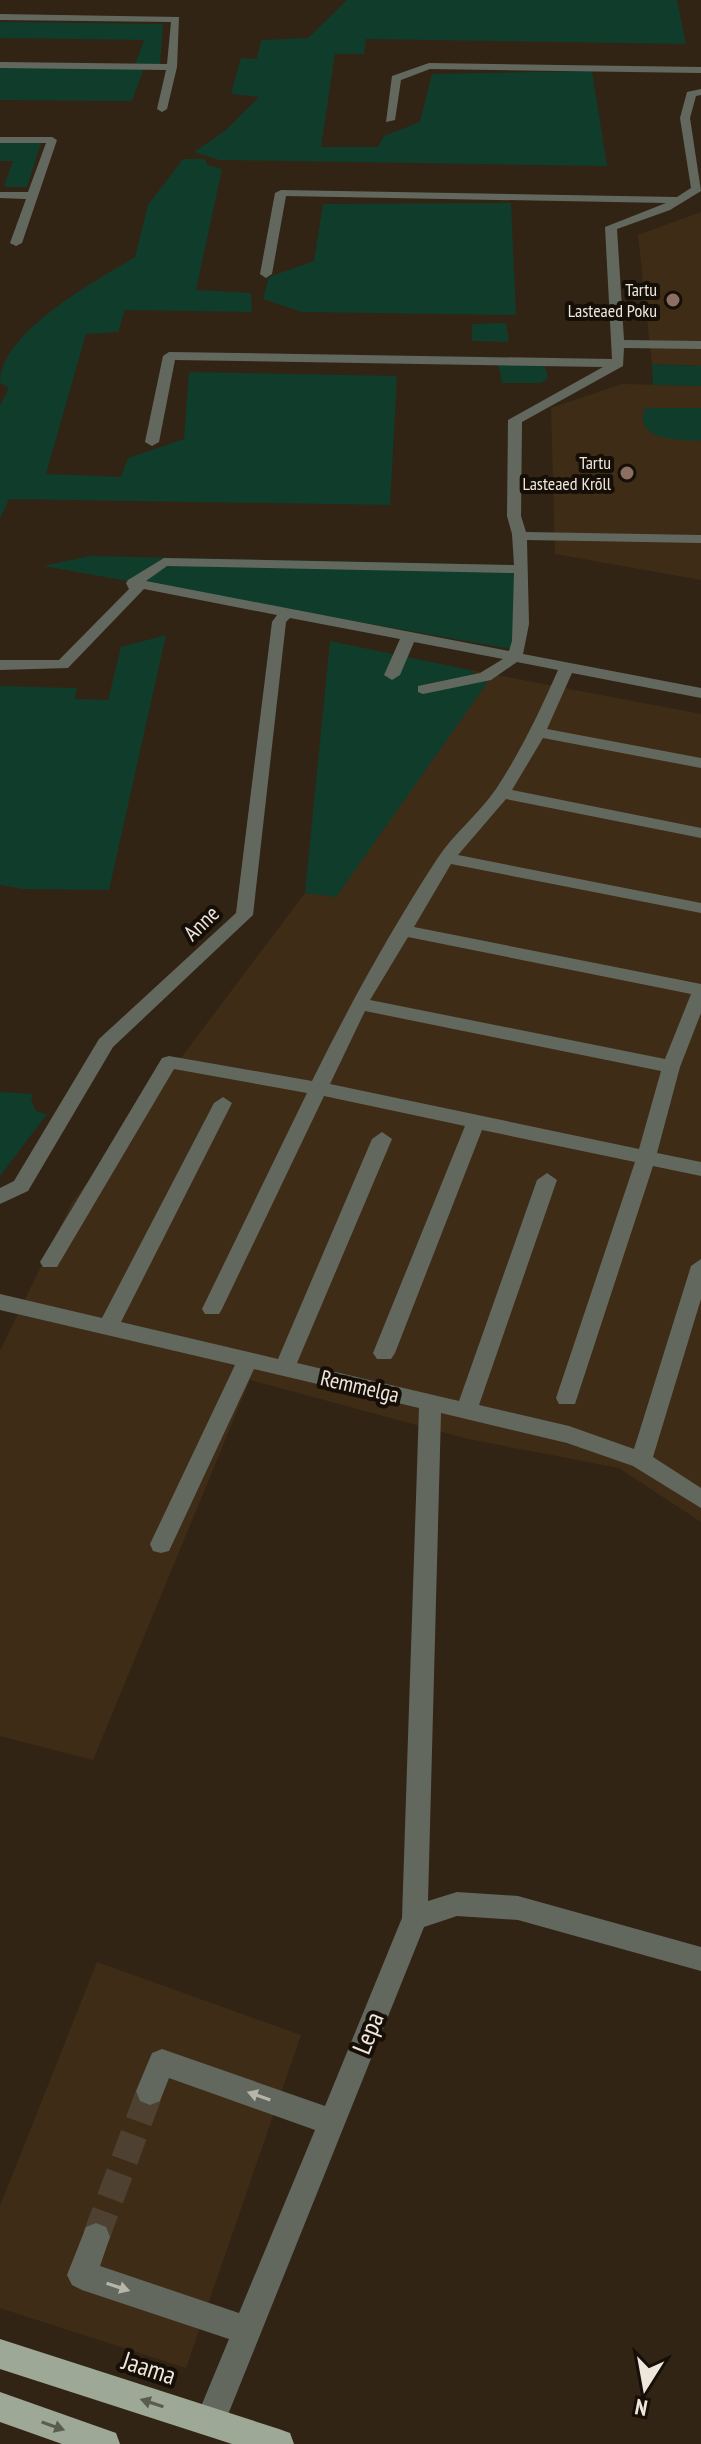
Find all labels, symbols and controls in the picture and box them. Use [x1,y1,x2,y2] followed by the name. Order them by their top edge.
[568,278,657,322] place label: Tartu Lasteaed Poku
[664,291,682,309] marker: Tartu Lasteaed Poku
[522,451,612,495] place label: Tartu Lasteaed Krõll
[618,464,636,482] marker: Tartu Lasteaed Krõll
[177,899,225,947] street label: Anne
[318,1363,402,1409] street label: Remmelga
[344,2007,391,2059] street label: Lepa
[246,2089,270,2101] one-way arrow
[106,2281,130,2293] one-way arrow
[117,2343,180,2392] street label: Jaama
[605,2348,685,2428] north arrow
[633,2393,650,2423] text: N
[139,2396,163,2408] one-way arrow
[41,2420,65,2432] one-way arrow

